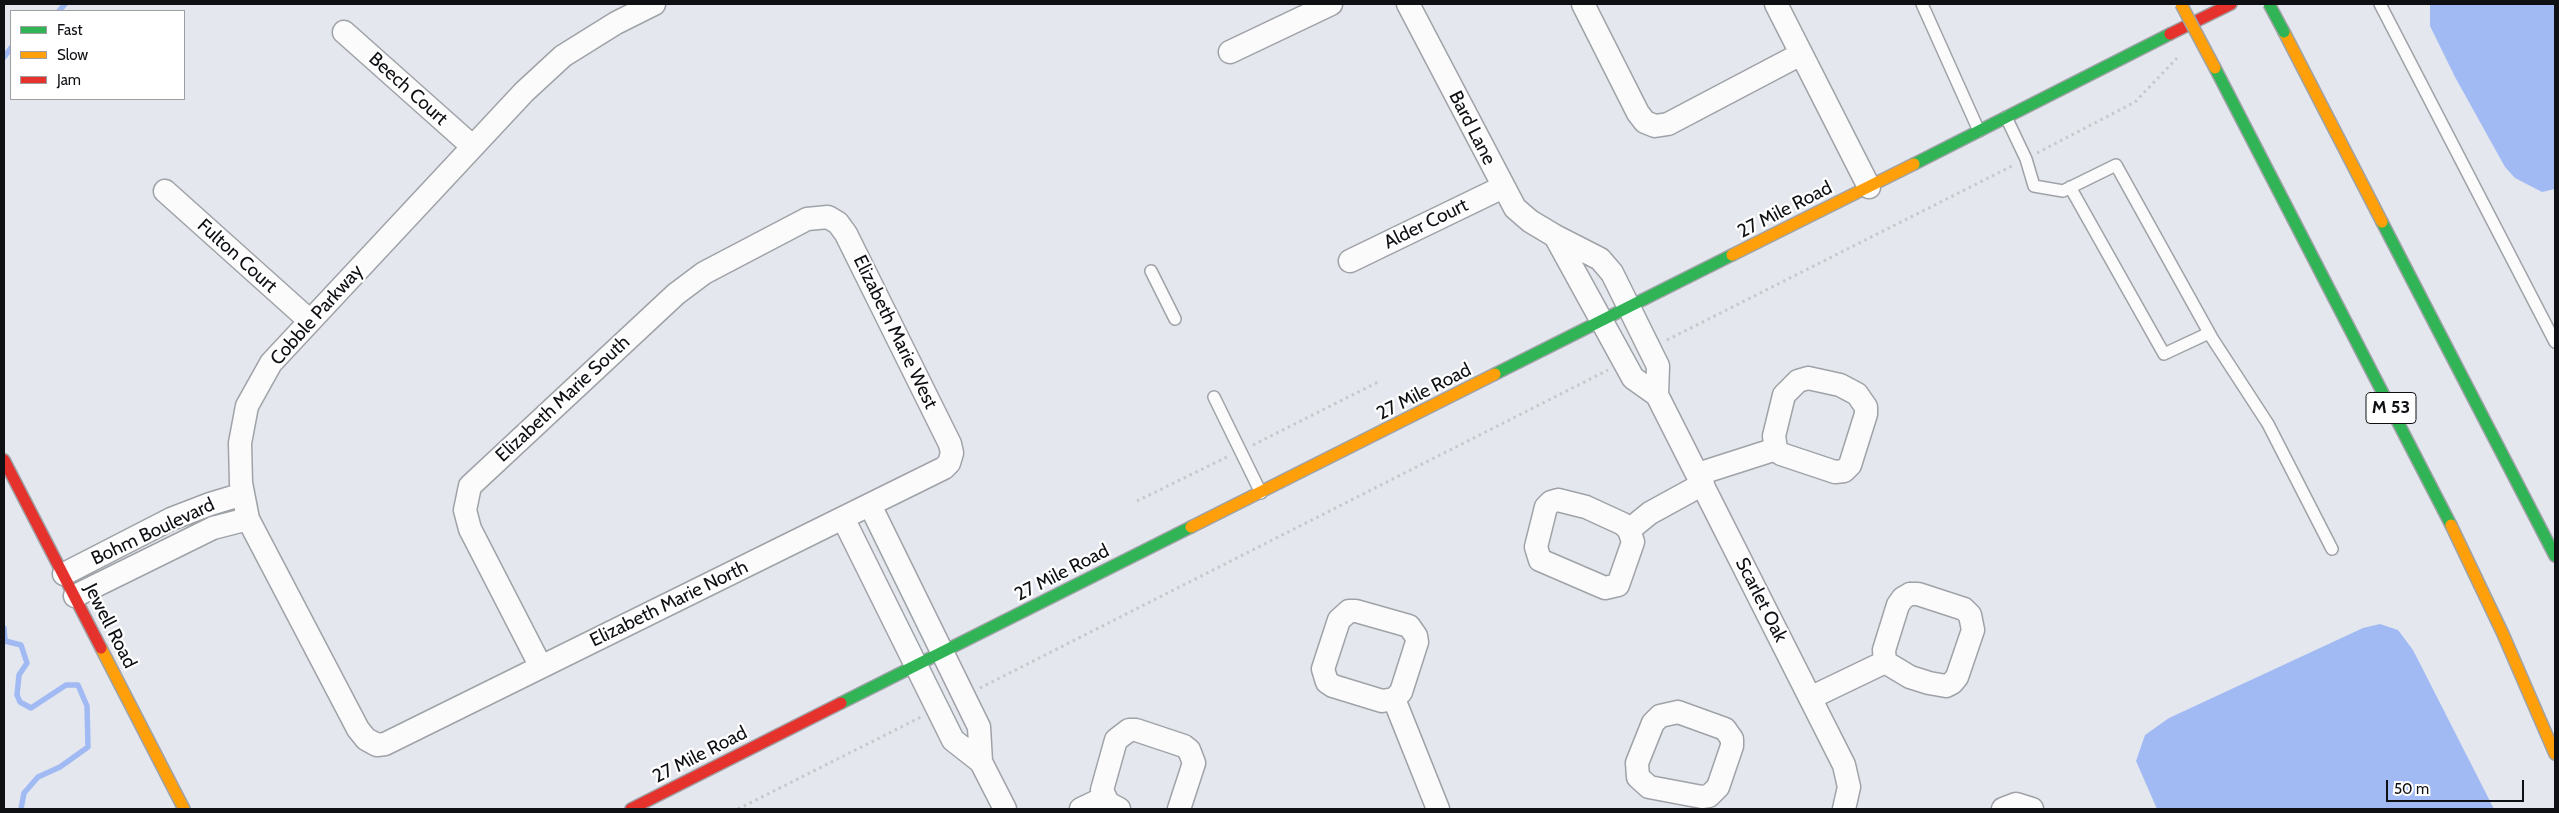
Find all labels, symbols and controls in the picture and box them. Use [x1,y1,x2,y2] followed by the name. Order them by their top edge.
[10,10,185,100] legend
[57,21,82,39] text: Fast
[57,46,88,64] text: Slow
[364,48,452,130] street label: Beech Court
[57,71,81,89] text: Jam
[1444,87,1500,169] street label: Bard Lane
[1734,177,1836,243] street label: 27 Mile Road
[1380,194,1472,254] street label: Alder Court
[192,214,282,298] street label: Fulton Court
[848,251,942,413] street label: Elizabeth Marie West
[266,260,368,370] street label: Cobble Parkway
[491,331,635,467] street label: Elizabeth Marie South
[1373,359,1475,425] street label: 27 Mile Road
[2366,392,2416,423] road number: M 53
[88,493,218,571] street label: Bohm Boulevard
[1011,540,1113,606] street label: 27 Mile Road
[1730,554,1792,646] street label: Scarlet Oak
[586,556,752,652] street label: Elizabeth Marie North
[79,580,141,672] street label: Jewell Road
[649,722,751,788] street label: 27 Mile Road
[2389,770,2526,802] scale bar
[2394,780,2429,798] text: 50 m

